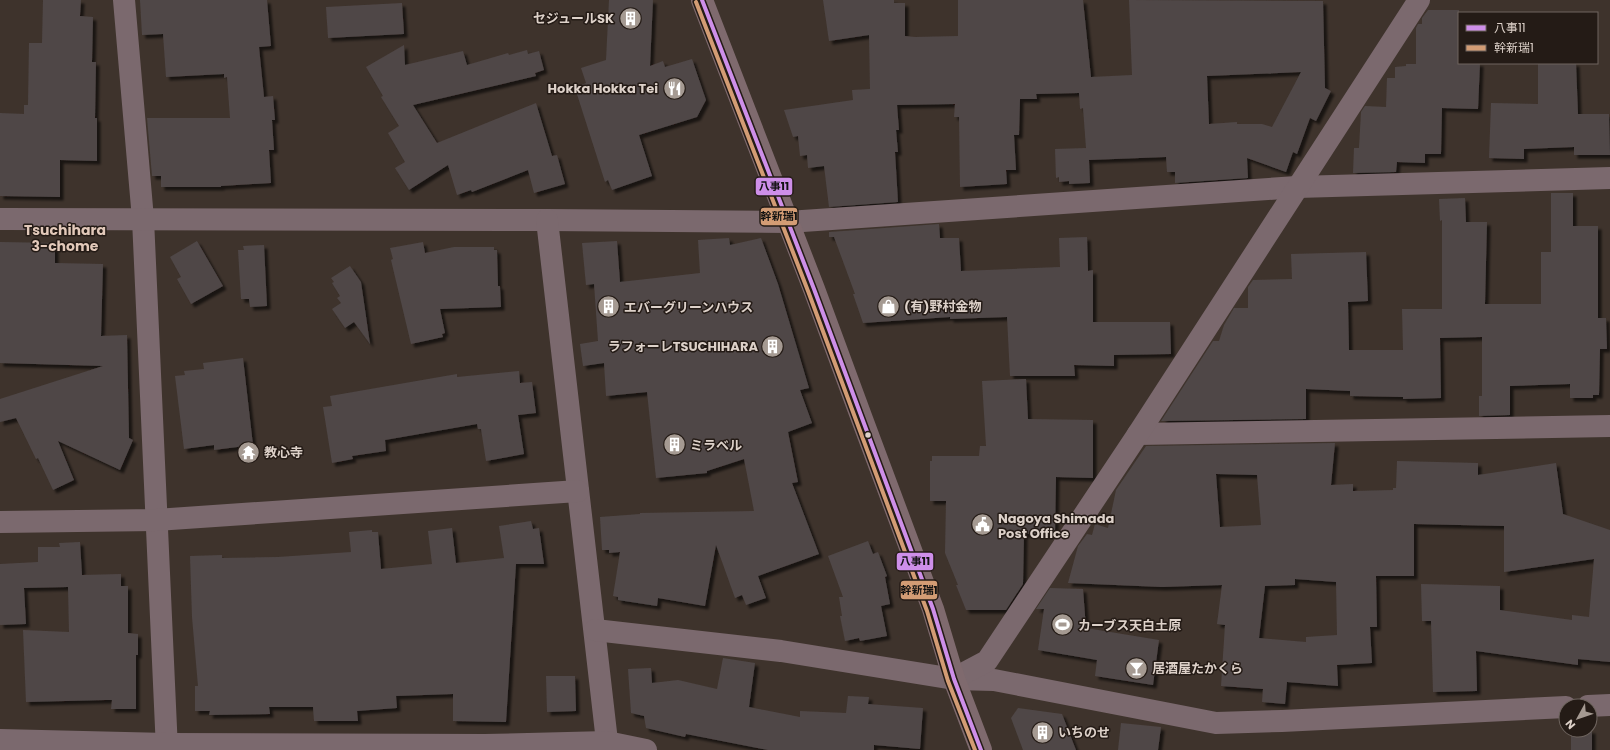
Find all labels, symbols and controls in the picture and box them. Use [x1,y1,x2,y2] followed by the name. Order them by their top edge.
[617,5,643,31] building icon: セジュールSK
[533,9,614,28] place label: セジュールSK
[1458,12,1598,64] legend
[1494,19,1526,36] text: 八事11
[1494,39,1534,56] text: 幹新瑞1
[661,75,687,101] restaurant icon: Hokka Hokka Tei
[548,79,658,98] place label: Hokka Hokka Tei
[755,177,793,196] line badge: 八事11
[759,178,789,194] text: 八事11
[760,207,798,226] line badge: 幹新瑞1
[760,208,798,224] text: 幹新瑞1
[24,220,106,256] district label: Tsuchihara 3-chome
[875,293,901,319] shop icon: (有)野村金物
[596,294,622,320] building icon: エバーグリーンハウス
[904,297,981,316] place label: (有)野村金物
[624,298,753,317] place label: エバーグリーンハウス
[760,333,786,359] building icon: ラフォーレTSUCHIHARA
[608,337,758,356] place label: ラフォーレTSUCHIHARA
[863,430,873,440] unlabelled marker
[662,432,688,458] building icon: ミラベル
[690,436,742,455] place label: ミラベル
[236,439,262,465] temple icon: 教心寺
[264,443,303,462] place label: 教心寺
[998,509,1115,543] place label: Nagoya Shimada Post Office
[970,512,996,538] public building icon: Nagoya Shimada Post Office
[896,552,934,571] line badge: 八事11
[900,553,930,569] text: 八事11
[900,580,938,600] line badge: 幹新瑞1
[900,582,938,598] text: 幹新瑞1
[1050,612,1076,638] sports icon: カーブス天白土原
[1078,616,1181,635] place label: カーブス天白土原
[1123,655,1149,681] bar icon: 居酒屋たかくら
[1152,659,1243,678] place label: 居酒屋たかくら
[1558,698,1598,738] north arrow
[1562,716,1579,733] text: N
[1030,719,1056,745] building icon: いちのせ
[1058,723,1110,742] place label: いちのせ

